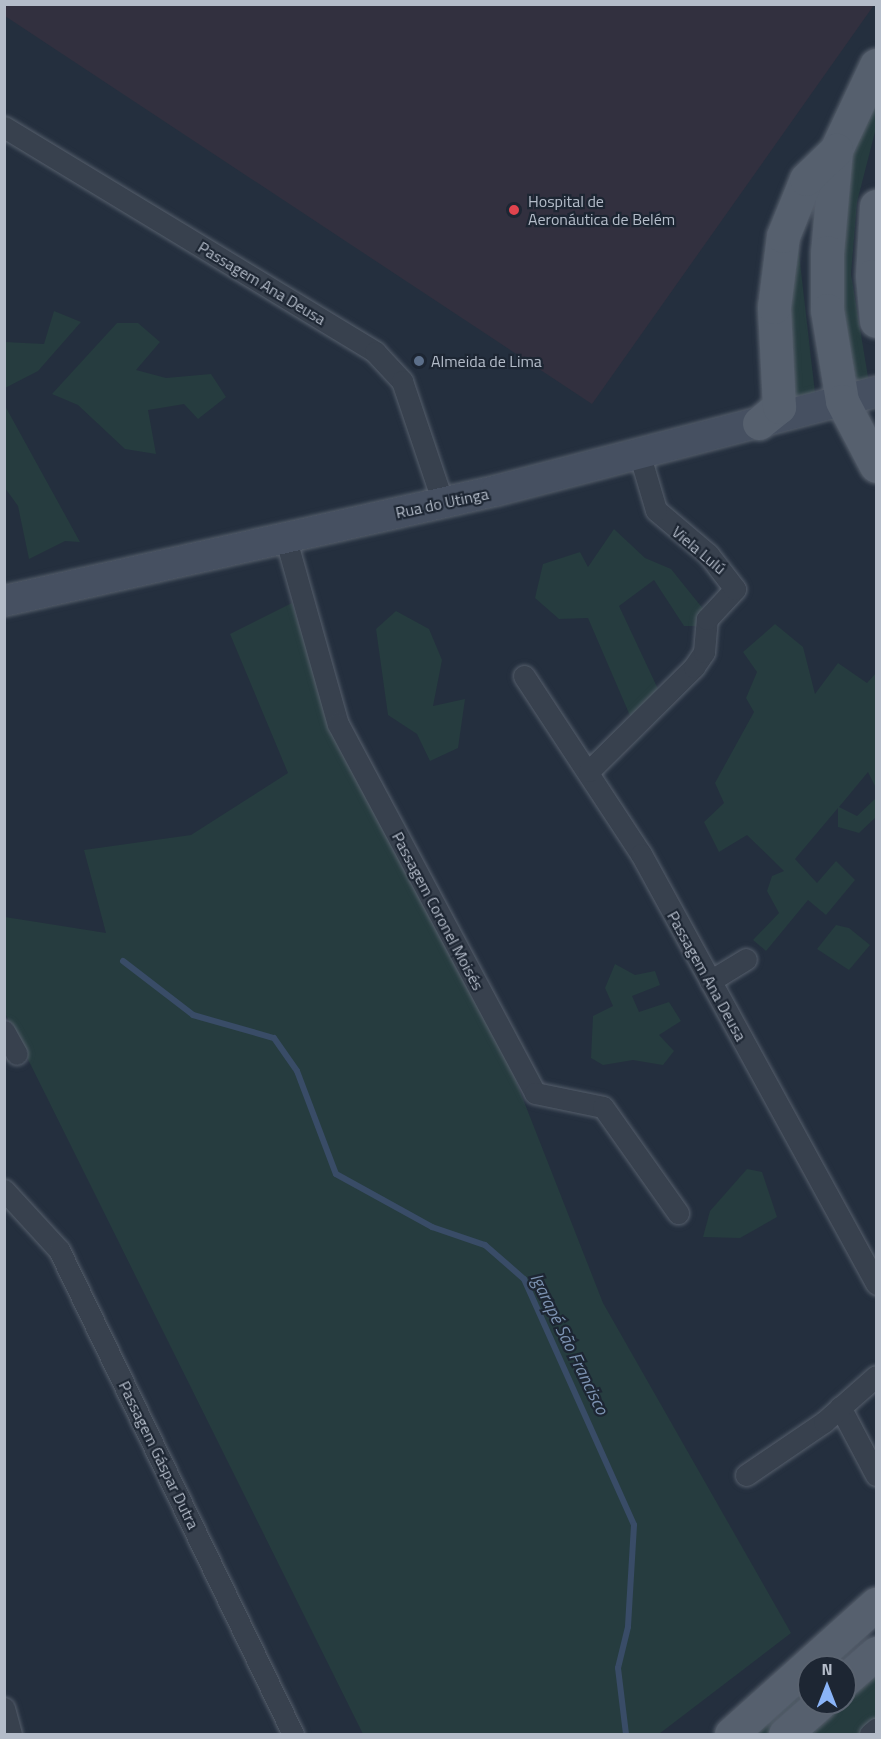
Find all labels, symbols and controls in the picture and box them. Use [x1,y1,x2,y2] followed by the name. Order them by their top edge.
[528,191,675,229] place label: Hospital de Aeronáutica de Belém
[505,201,523,219] marker: Hospital de Aeronáutica de Belém
[195,237,329,329] street label: Passagem Ana Deusa
[431,351,542,371] place label: Almeida de Lima
[412,354,426,368] marker: Almeida de Lima
[394,484,490,522] street label: Rua do Utinga
[668,522,730,578] street label: Viela Lulú
[388,829,488,993] street label: Passagem Coronel Moisés
[663,908,751,1044] street label: Passagem Ana Deusa
[525,1270,613,1418] water label: Igarapé São Francisco
[115,1378,203,1532] street label: Passagem Gáspar Dutra
[797,1655,857,1715] north arrow
[821,1657,833,1681] text: N

